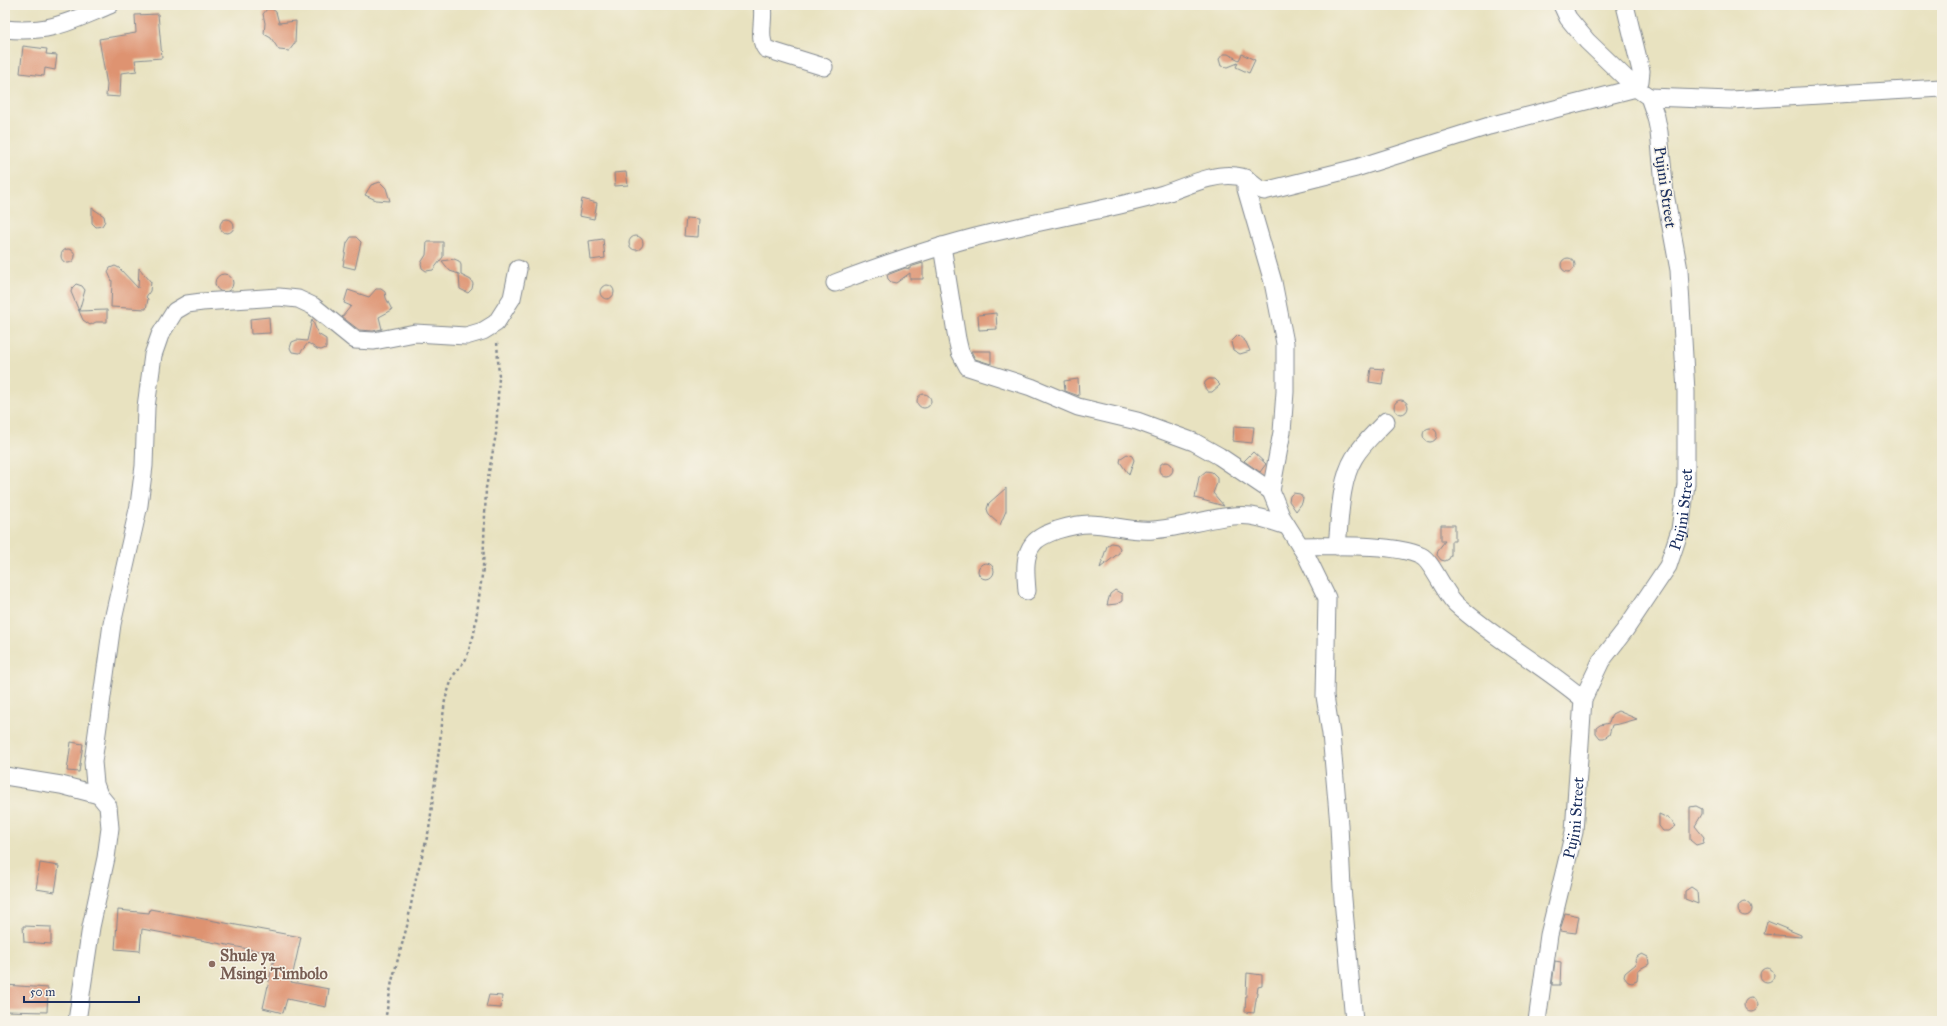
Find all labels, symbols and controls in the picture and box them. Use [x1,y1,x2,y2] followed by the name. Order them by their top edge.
[1650,145,1681,229] street label: Pujini Street
[1665,468,1696,553] street label: Pujini Street
[1559,776,1588,861] street label: Pujini Street
[220,946,328,984] place label: Shule ya Msingi Timbolo
[207,959,217,969] marker: Shule ya Msingi Timbolo
[24,978,139,1004] scale bar
[30,985,55,999] text: 50 m

